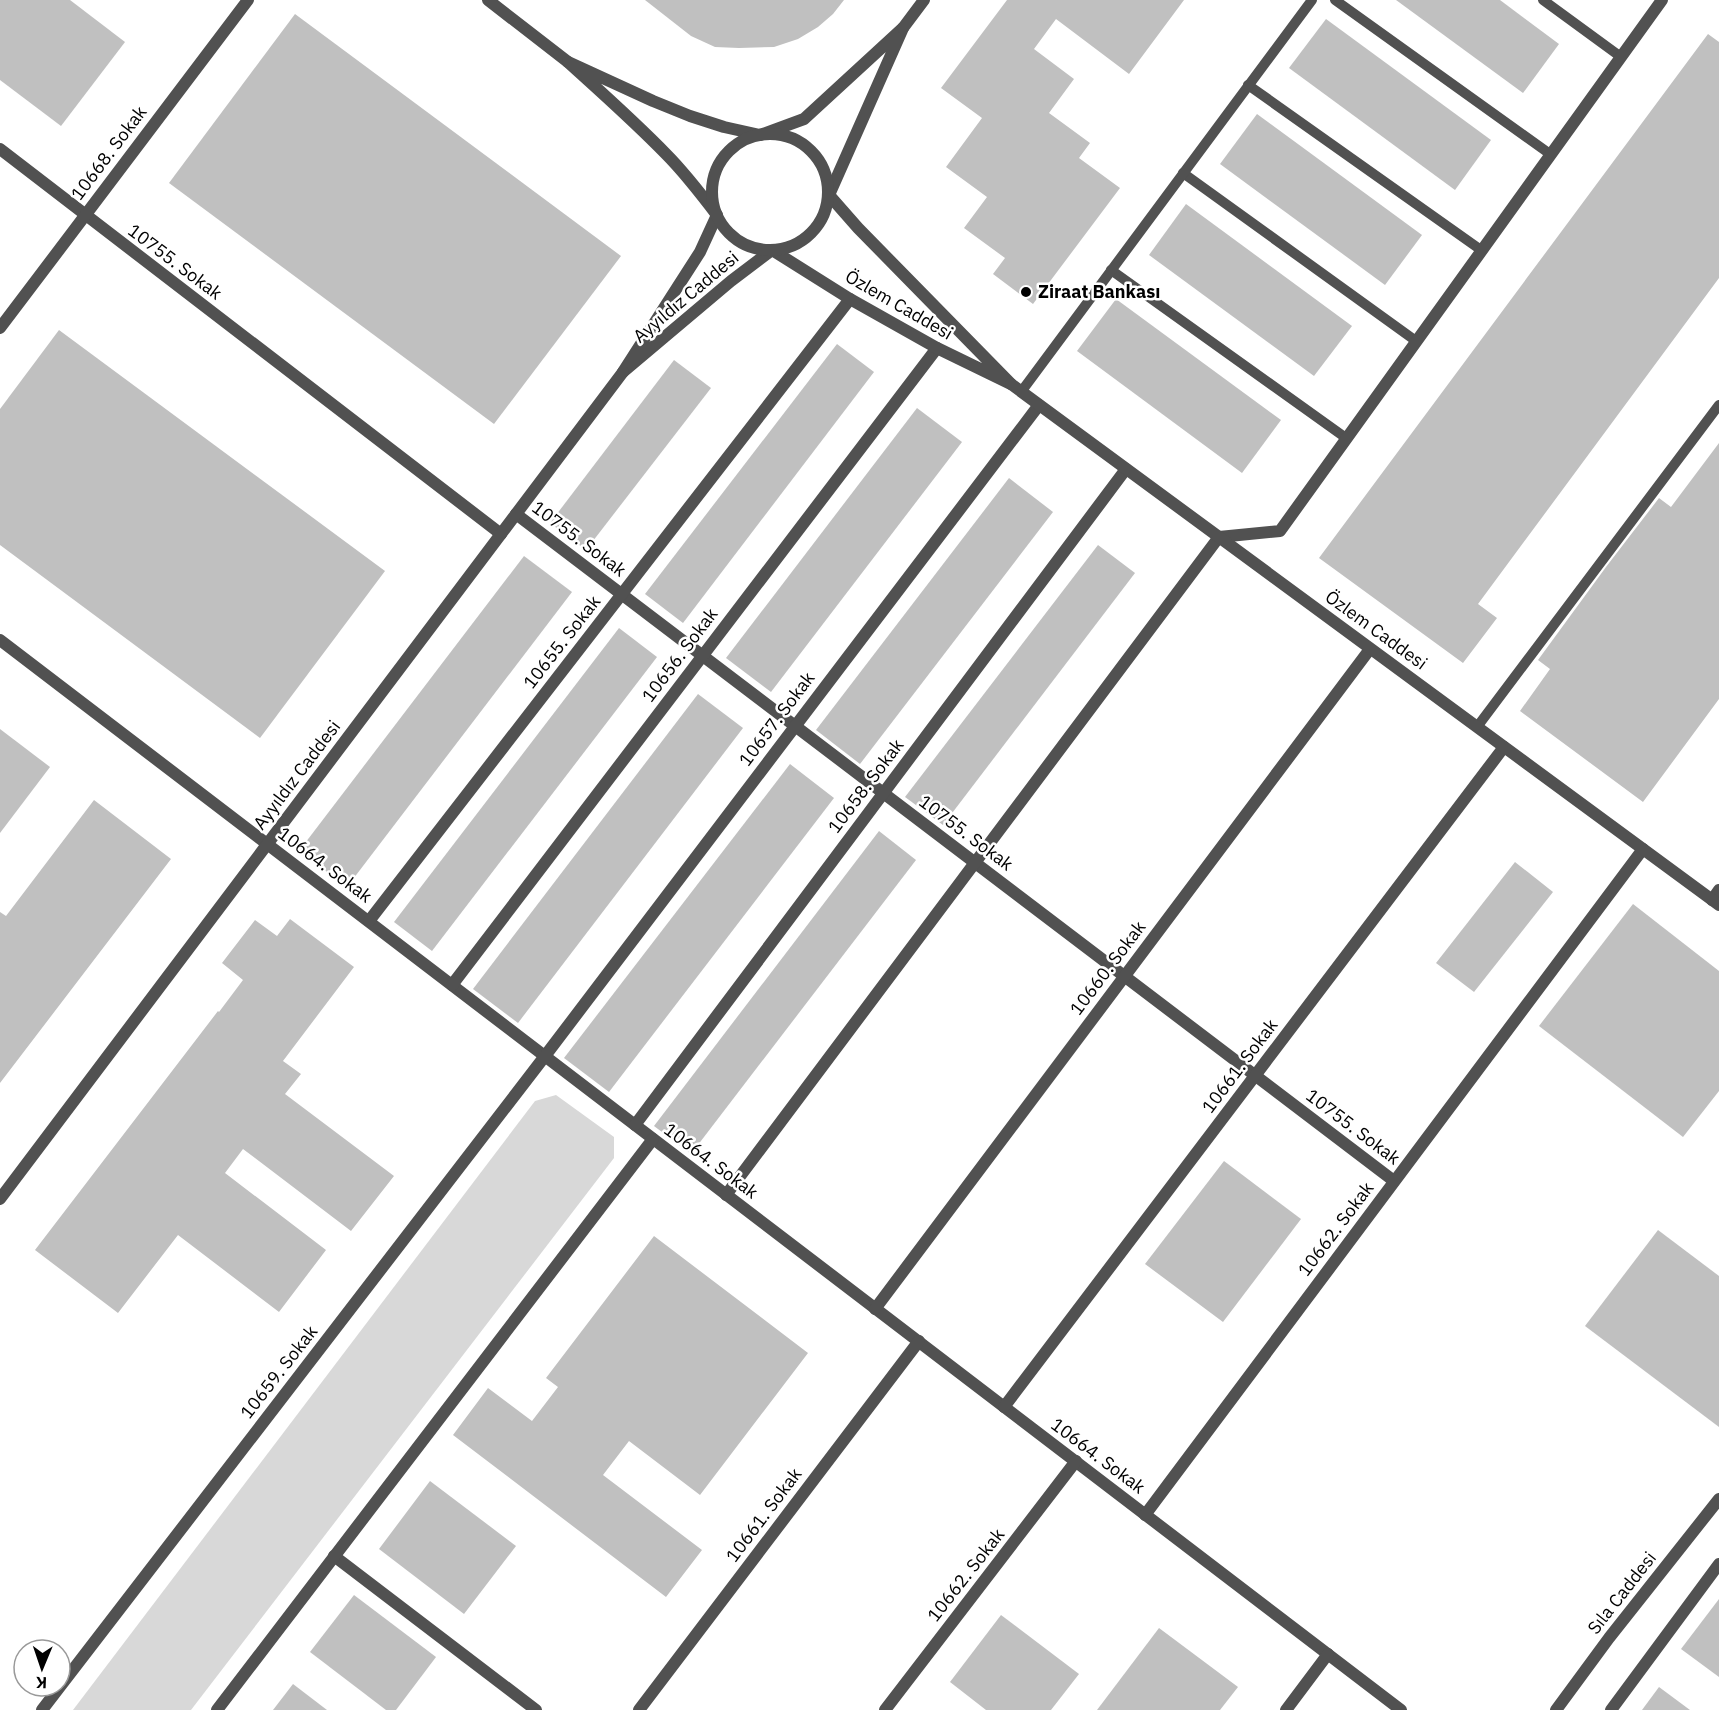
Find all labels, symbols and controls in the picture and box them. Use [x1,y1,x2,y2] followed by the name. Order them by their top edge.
[66,101,152,204] street label: 10668. Sokak
[124,219,227,305] street label: 10755. Sokak
[628,246,743,348] street label: Ayyıldız Caddesi
[841,264,957,345] street label: Özlem Caddesi
[1038,280,1160,303] place label: Ziraat Bankası
[1019,285,1033,299] marker: Ziraat Bankası
[528,496,631,582] street label: 10755. Sokak
[1321,585,1432,674] street label: Özlem Caddesi
[518,590,606,693] street label: 10655. Sokak
[637,603,723,706] street label: 10656. Sokak
[734,667,820,770] street label: 10657. Sokak
[248,715,345,834] street label: Ayyıldız Caddesi
[823,734,909,837] street label: 10658. Sokak
[915,790,1018,876] street label: 10755. Sokak
[274,822,377,908] street label: 10664. Sokak
[1065,916,1151,1019] street label: 10660. Sokak
[1197,1014,1283,1117] street label: 10661. Sokak
[1302,1084,1405,1170] street label: 10755. Sokak
[660,1118,763,1204] street label: 10664. Sokak
[1293,1177,1379,1280] street label: 10662. Sokak
[235,1320,323,1423] street label: 10659. Sokak
[1047,1413,1150,1499] street label: 10664. Sokak
[721,1463,807,1566] street label: 10661. Sokak
[922,1523,1010,1626] street label: 10662. Sokak
[1582,1547,1661,1639] street label: Sıla Caddesi
[12,1638,72,1698] north arrow
[36,1673,47,1693] text: K

